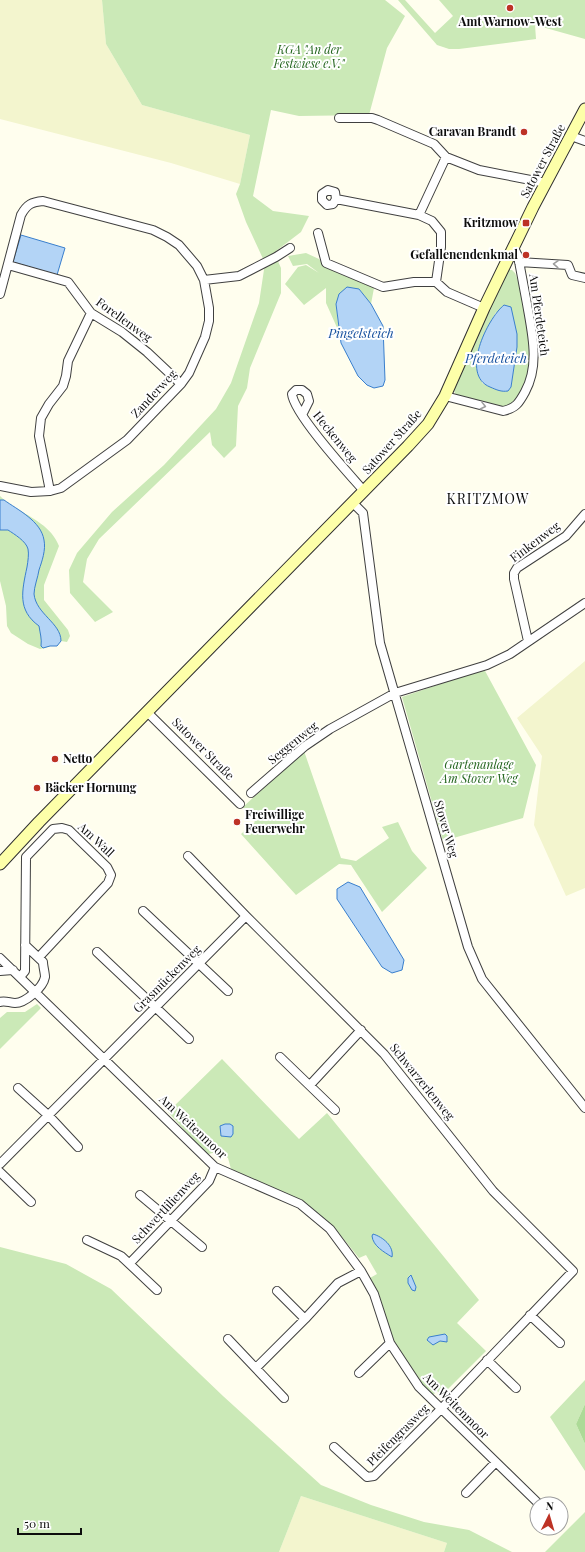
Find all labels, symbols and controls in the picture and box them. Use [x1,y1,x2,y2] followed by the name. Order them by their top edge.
[505,3,515,13] marker: Amt Warnow-West
[457,13,562,29] place label: Amt Warnow-West
[272,41,346,71] park label: KGA "An der Festwiese e.V."
[516,121,568,200] street label: Satower Straße
[429,123,517,139] place label: Caravan Brandt
[519,127,529,137] marker: Caravan Brandt
[463,214,519,230] place label: Kritzmow
[521,218,531,228] marker: Kritzmow
[410,246,518,262] place label: Gefallenendenkmal
[521,250,531,260] marker: Gefallenendenkmal
[553,260,559,269] one-way arrow
[526,272,554,357] street label: Am Pferdeteich
[93,293,156,345] street label: Forellenweg
[327,324,394,341] water label: Pingelsteich
[464,349,527,366] water label: Pferdeteich
[127,365,180,421] street label: Zanderweg
[480,401,486,409] one-way arrow
[358,406,425,477] street label: Satower Straße
[310,407,362,466] street label: Heckenweg
[447,489,529,508] district label: KRITZMOW
[506,517,563,565] street label: Finkenweg
[169,714,238,783] street label: Satower Straße
[264,717,321,767] street label: Seggenweg
[63,750,93,766] place label: Netto
[50,754,60,764] marker: Netto
[438,756,519,786] park label: Gartenanlage Am Stover Weg
[45,779,137,795] place label: Bäcker Hornung
[32,783,42,793] marker: Bäcker Hornung
[431,798,463,860] street label: Stover Weg
[245,806,305,836] place label: Freiwillige Feuerwehr
[232,817,242,827] marker: Freiwillige Feuerwehr
[74,818,119,860] street label: Am Wall
[129,941,204,1016] street label: Grasmückenweg
[387,1040,459,1124] street label: Schwarzerlenweg
[156,1090,231,1162] street label: Am Weitenmoor
[128,1168,203,1247] street label: Schwertlilienweg
[420,1368,494,1442] street label: Am Weitenmoor
[363,1399,432,1469] street label: Pfeifengrasweg
[529,1496,569,1536] north arrow
[545,1498,555,1513] text: N
[18,1510,81,1536] scale bar
[24,1515,50,1531] text: 50 m

